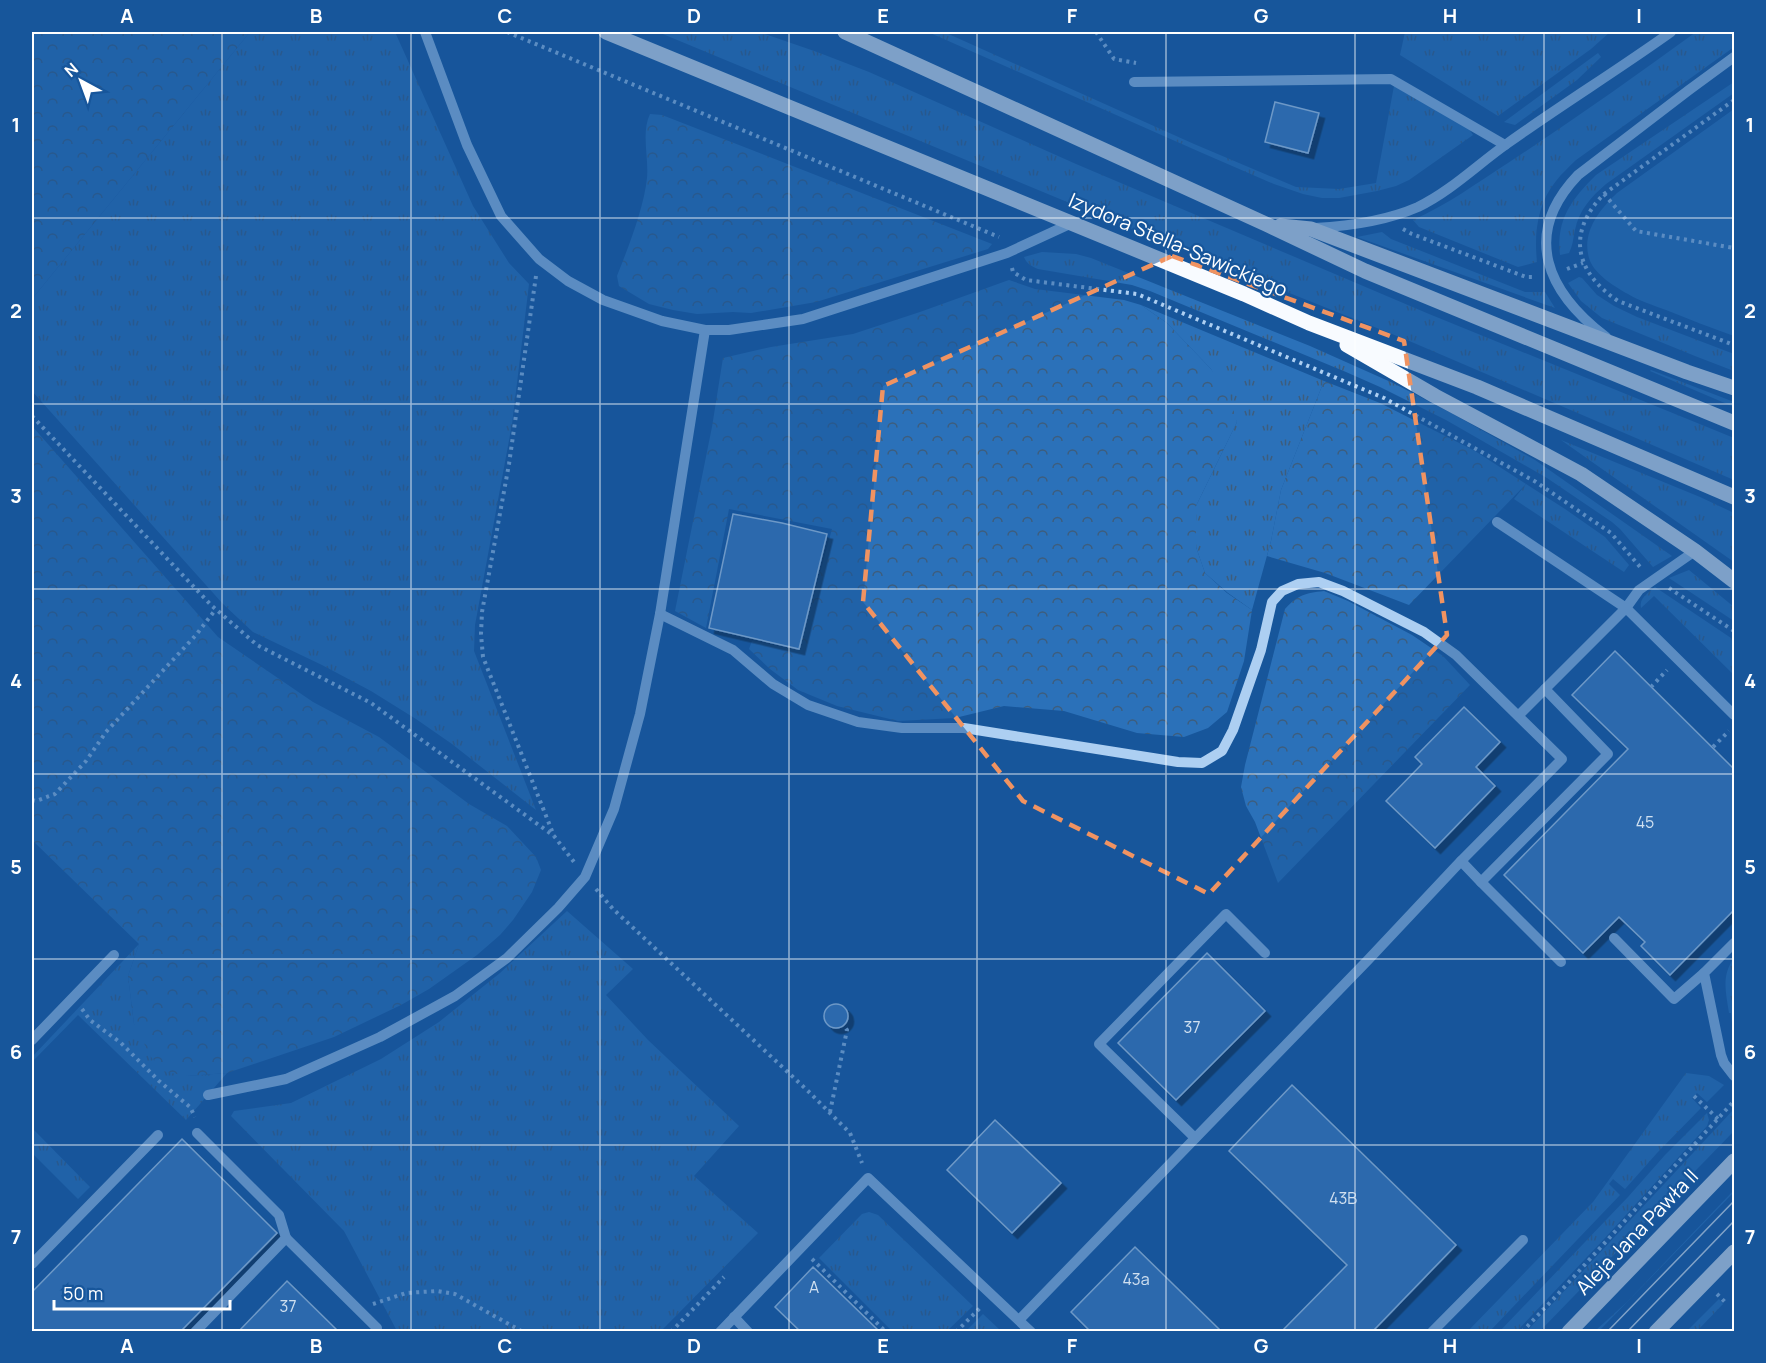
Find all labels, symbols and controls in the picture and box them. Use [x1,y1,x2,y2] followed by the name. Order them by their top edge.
[120,2,134,29] text: A
[310,2,323,29] text: B
[498,2,512,29] text: C
[687,2,701,29] text: D
[877,2,889,29] text: E
[1067,2,1078,29] text: F
[1254,2,1269,29] text: G
[1443,2,1457,29] text: H
[1636,2,1642,29] text: I
[51,51,111,111] north arrow
[60,58,83,82] text: N
[12,111,20,138] text: 1
[1746,111,1754,138] text: 1
[1065,186,1292,303] street label: Izydora Stella-Sawickiego
[10,297,22,324] text: 2
[1744,297,1756,324] text: 2
[10,482,22,509] text: 3
[1744,482,1756,509] text: 3
[10,667,22,694] text: 4
[1744,667,1756,694] text: 4
[1636,811,1654,833] house number: 45
[10,853,22,880] text: 5
[1744,853,1756,880] text: 5
[1184,1016,1200,1038] house number: 37
[10,1038,22,1065] text: 6
[1744,1038,1756,1065] text: 6
[1569,1163,1704,1301] street label: Aleja Jana Pawła II
[1329,1187,1357,1209] house number: 43B
[11,1223,21,1250] text: 7
[1745,1223,1755,1250] text: 7
[1122,1268,1150,1290] house number: 43a
[54,1273,230,1311] scale bar
[809,1276,819,1298] house number: A
[63,1281,103,1305] text: 50 m
[280,1295,296,1317] house number: 37
[120,1332,134,1359] text: A
[310,1332,323,1359] text: B
[498,1332,512,1359] text: C
[687,1332,701,1359] text: D
[877,1332,889,1359] text: E
[1067,1332,1078,1359] text: F
[1254,1332,1269,1359] text: G
[1443,1332,1457,1359] text: H
[1636,1332,1642,1359] text: I

